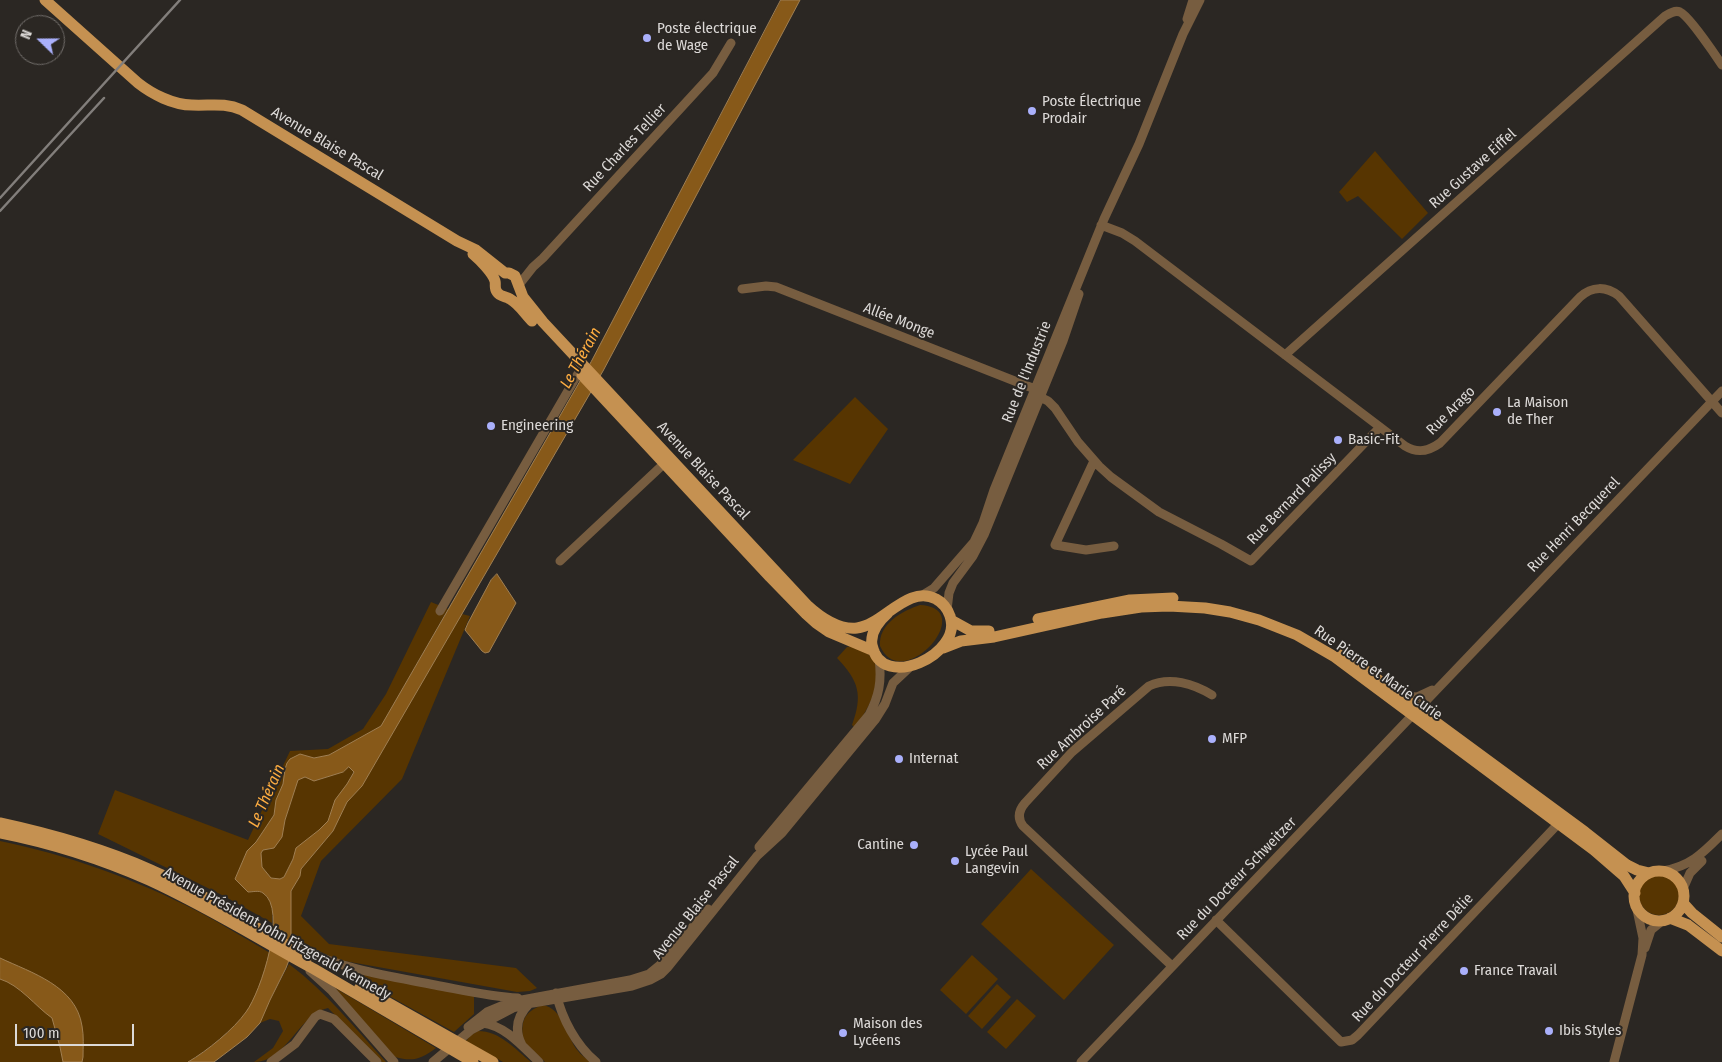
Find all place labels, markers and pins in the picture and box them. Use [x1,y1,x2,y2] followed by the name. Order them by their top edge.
[657,20,757,55] place label: Poste électrique de Wage
[641,32,653,44] marker: Poste électrique de Wage
[1042,93,1141,128] place label: Poste Électrique Prodair
[1026,105,1038,117] marker: Poste Électrique Prodair
[1507,394,1568,429] place label: La Maison de Ther
[1491,406,1503,418] marker: La Maison de Ther
[501,417,573,435] place label: Engineering
[485,420,497,432] marker: Engineering
[1348,431,1400,449] place label: Basic-Fit
[1332,434,1344,446] marker: Basic-Fit
[1222,730,1247,748] place label: MFP
[1206,733,1218,745] marker: MFP
[909,750,958,768] place label: Internat
[893,753,905,765] marker: Internat
[857,836,904,854] place label: Cantine
[908,839,920,851] marker: Cantine
[965,843,1028,878] place label: Lycée Paul Langevin
[949,855,961,867] marker: Lycée Paul Langevin
[1474,962,1557,980] place label: France Travail
[1458,965,1470,977] marker: France Travail
[853,1015,922,1050] place label: Maison des Lycéens
[1559,1022,1621,1040] place label: Ibis Styles
[1543,1025,1555,1037] marker: Ibis Styles
[837,1027,849,1039] marker: Maison des Lycéens

